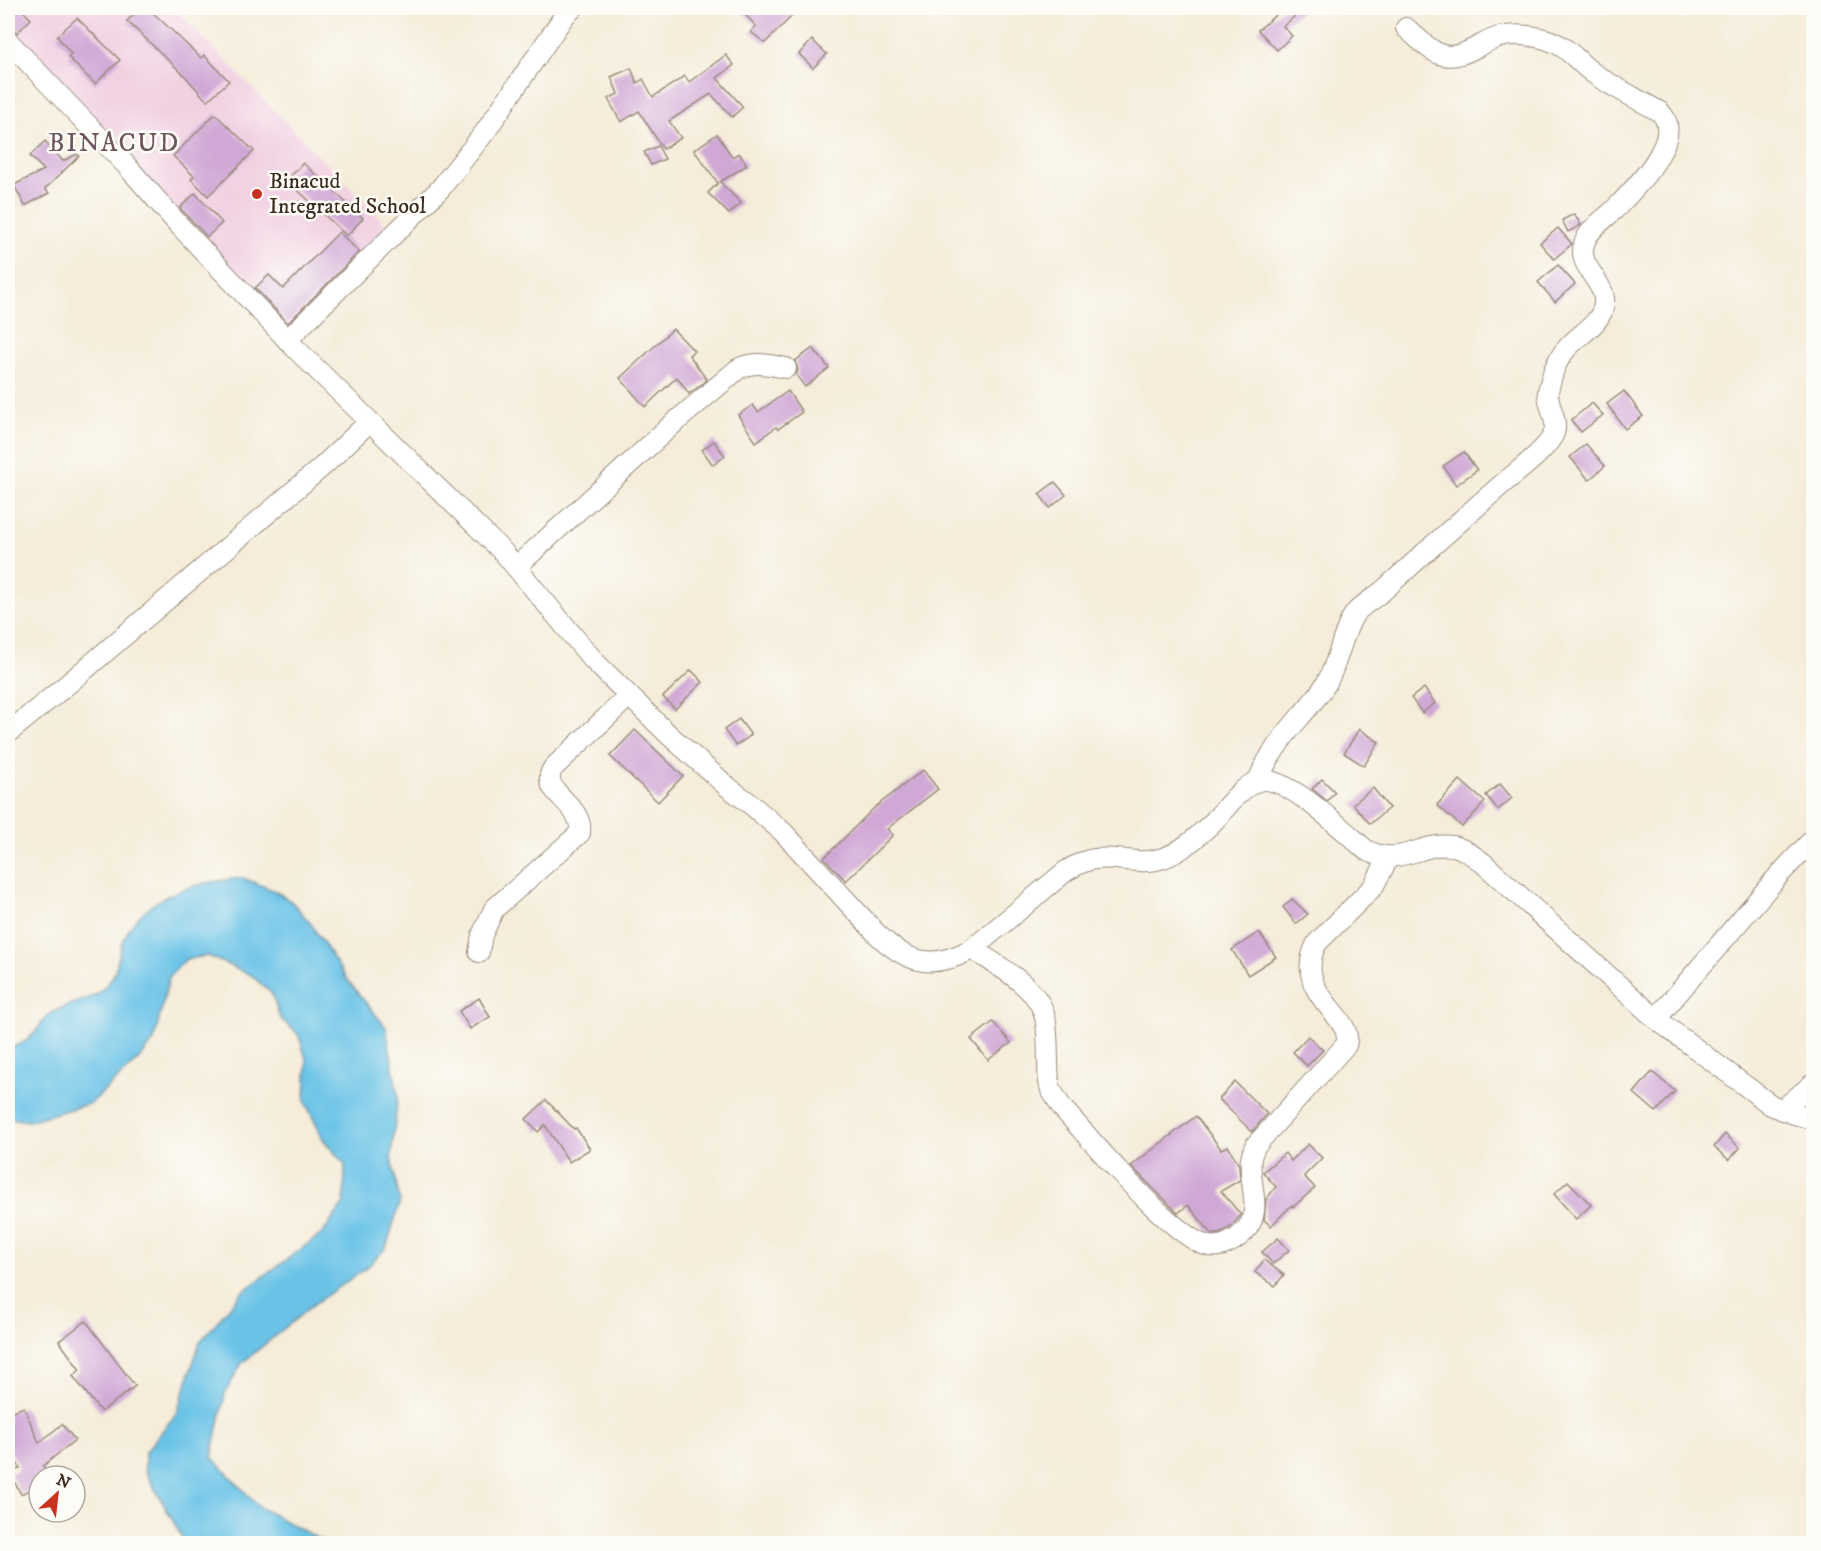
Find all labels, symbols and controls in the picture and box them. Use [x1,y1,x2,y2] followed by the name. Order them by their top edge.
[48,127,180,160] district label: BINACUD
[269,168,426,220] place label: Binacud Integrated School
[250,187,264,201] marker: Binacud Integrated School
[27,1464,87,1524] north arrow
[53,1470,74,1493] text: N

